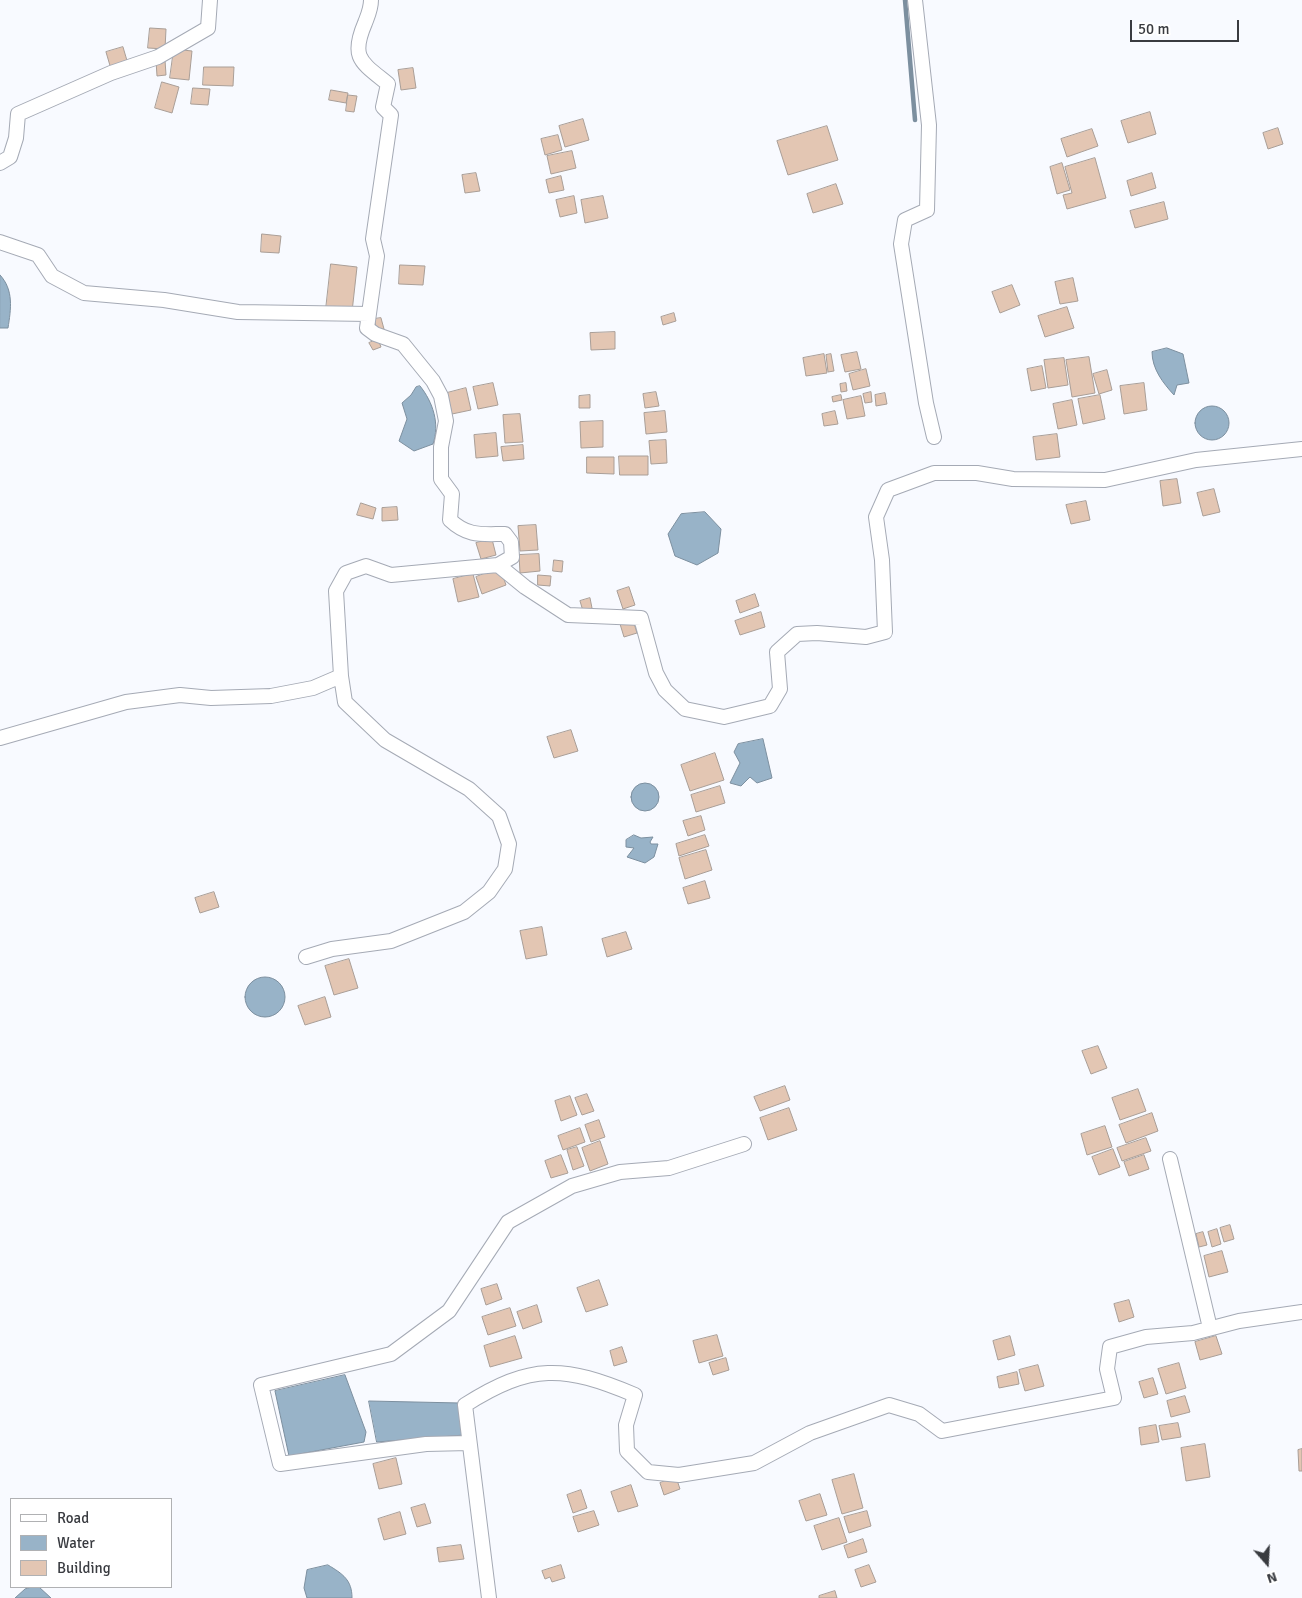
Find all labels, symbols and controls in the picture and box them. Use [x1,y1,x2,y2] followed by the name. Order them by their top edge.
[1132,10,1241,42] scale bar
[1138,20,1169,38] text: 50 m
[10,1498,172,1588] legend
[57,1509,89,1527] text: Road
[57,1534,95,1552] text: Water
[1242,1538,1292,1588] north arrow
[57,1559,111,1577] text: Building
[1265,1568,1279,1587] text: N

